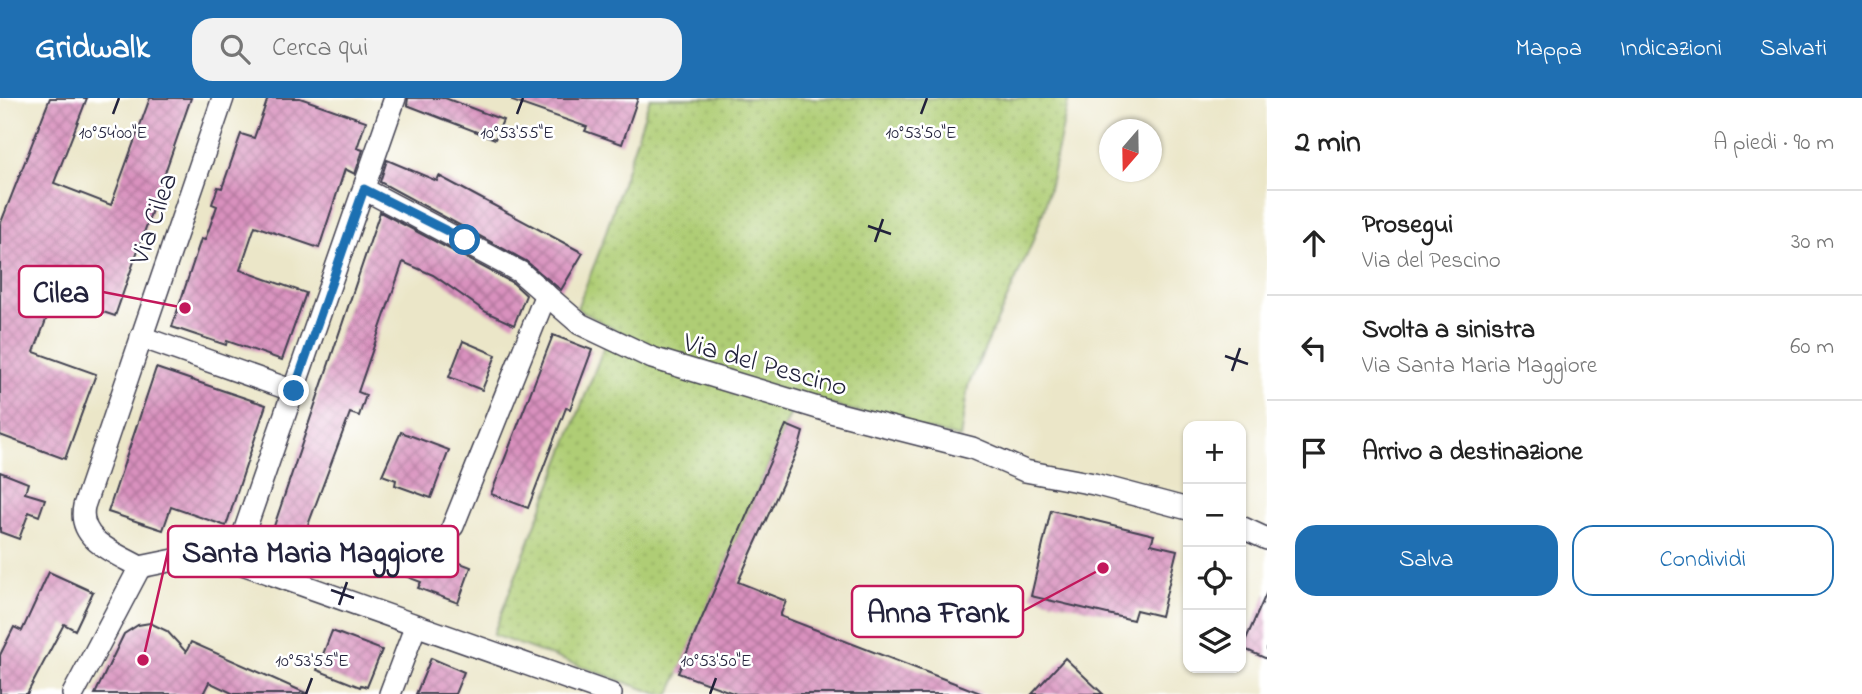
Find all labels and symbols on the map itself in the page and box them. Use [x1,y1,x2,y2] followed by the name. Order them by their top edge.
[1099,119,1162,182] north arrow
[79,121,147,147] text: 10°54'00"E
[480,121,554,147] text: 10°53'55"E
[885,121,957,147] text: 10°53'50"E
[120,168,190,271] street label: Via Cilea
[449,224,480,255] route start
[19,266,103,317] callout: Cilea
[33,273,89,317] text: Cilea
[677,323,852,409] street label: Via del Pescino
[278,375,309,406] route end
[168,526,458,577] callout: Santa Maria Maggiore
[182,533,446,578] text: Santa Maria Maggiore
[852,586,1023,637] callout: Anna Frank
[867,593,1010,637] text: Anna Frank
[275,649,349,675] text: 10°53'55"E
[680,649,752,675] text: 10°53'50"E

